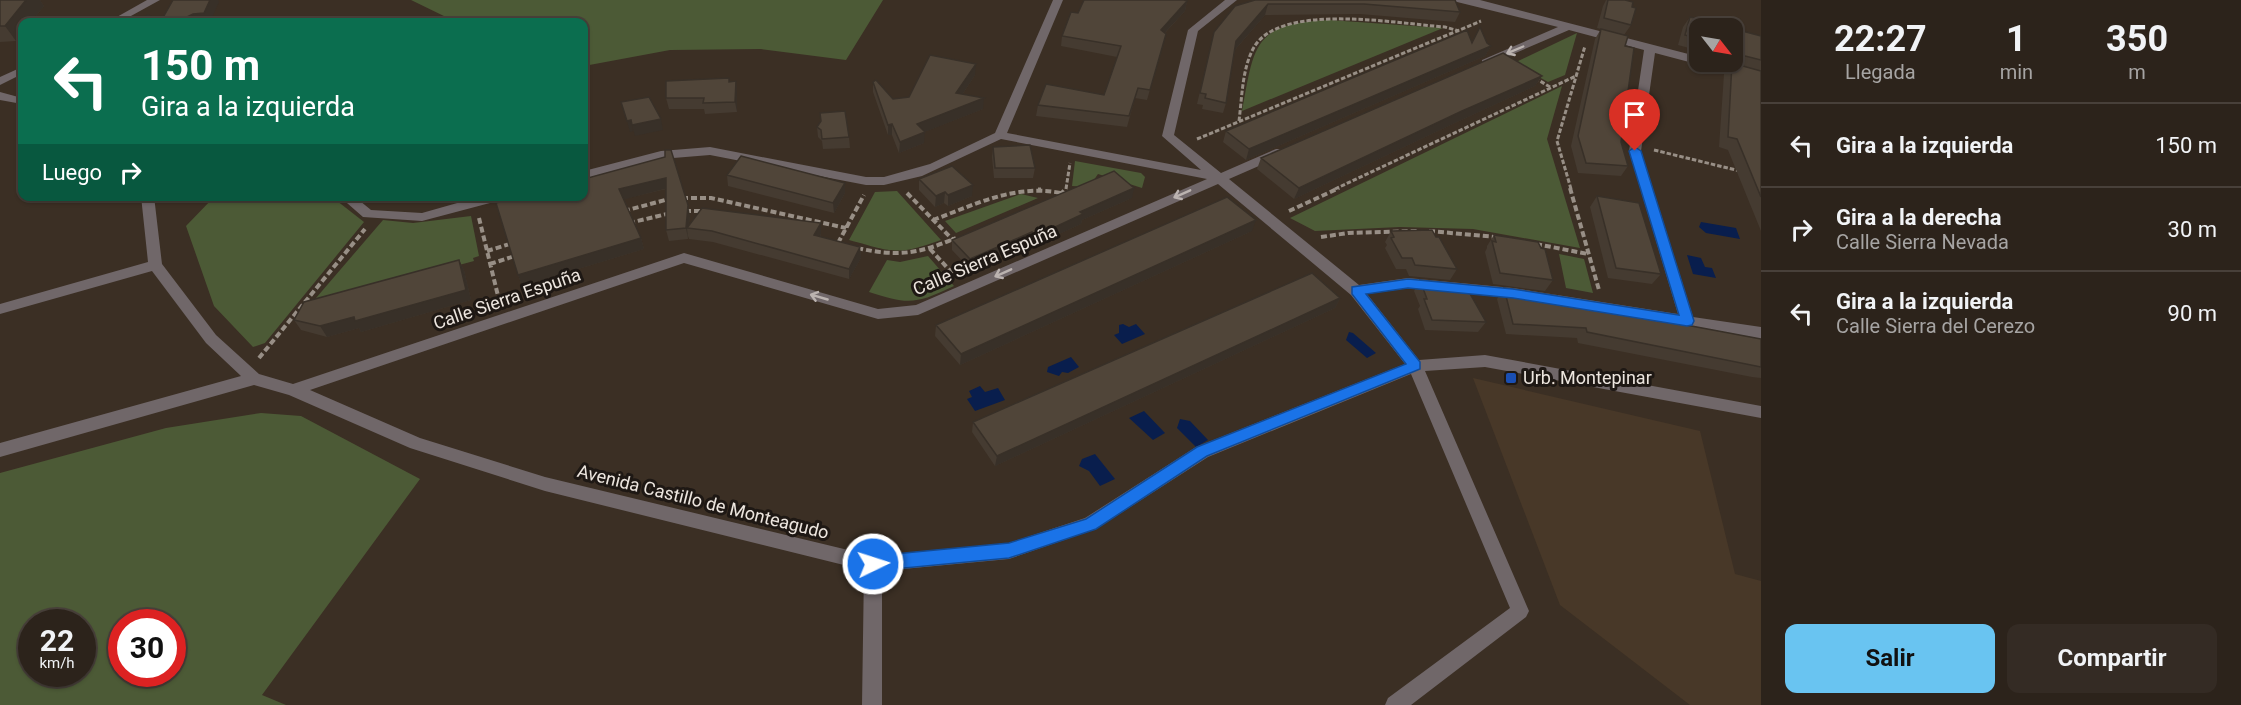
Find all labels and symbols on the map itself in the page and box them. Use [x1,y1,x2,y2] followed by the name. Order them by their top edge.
[1689,18,1743,72] north arrow
[1506,45,1525,56] one-way arrow
[1609,89,1660,151] pin
[1173,190,1191,201] one-way arrow
[910,220,1060,299] street label: Calle Sierra Espuña
[430,263,583,334] street label: Calle Sierra Espuña
[995,267,1013,279] one-way arrow
[810,291,829,302] one-way arrow
[1523,367,1652,388] place label: Urb. Montepinar
[1504,371,1518,385] marker: Urb. Montepinar
[575,460,831,543] street label: Avenida Castillo de Monteagudo
[841,532,905,596] position arrow
[108,609,186,687] speed limit sign: 30

